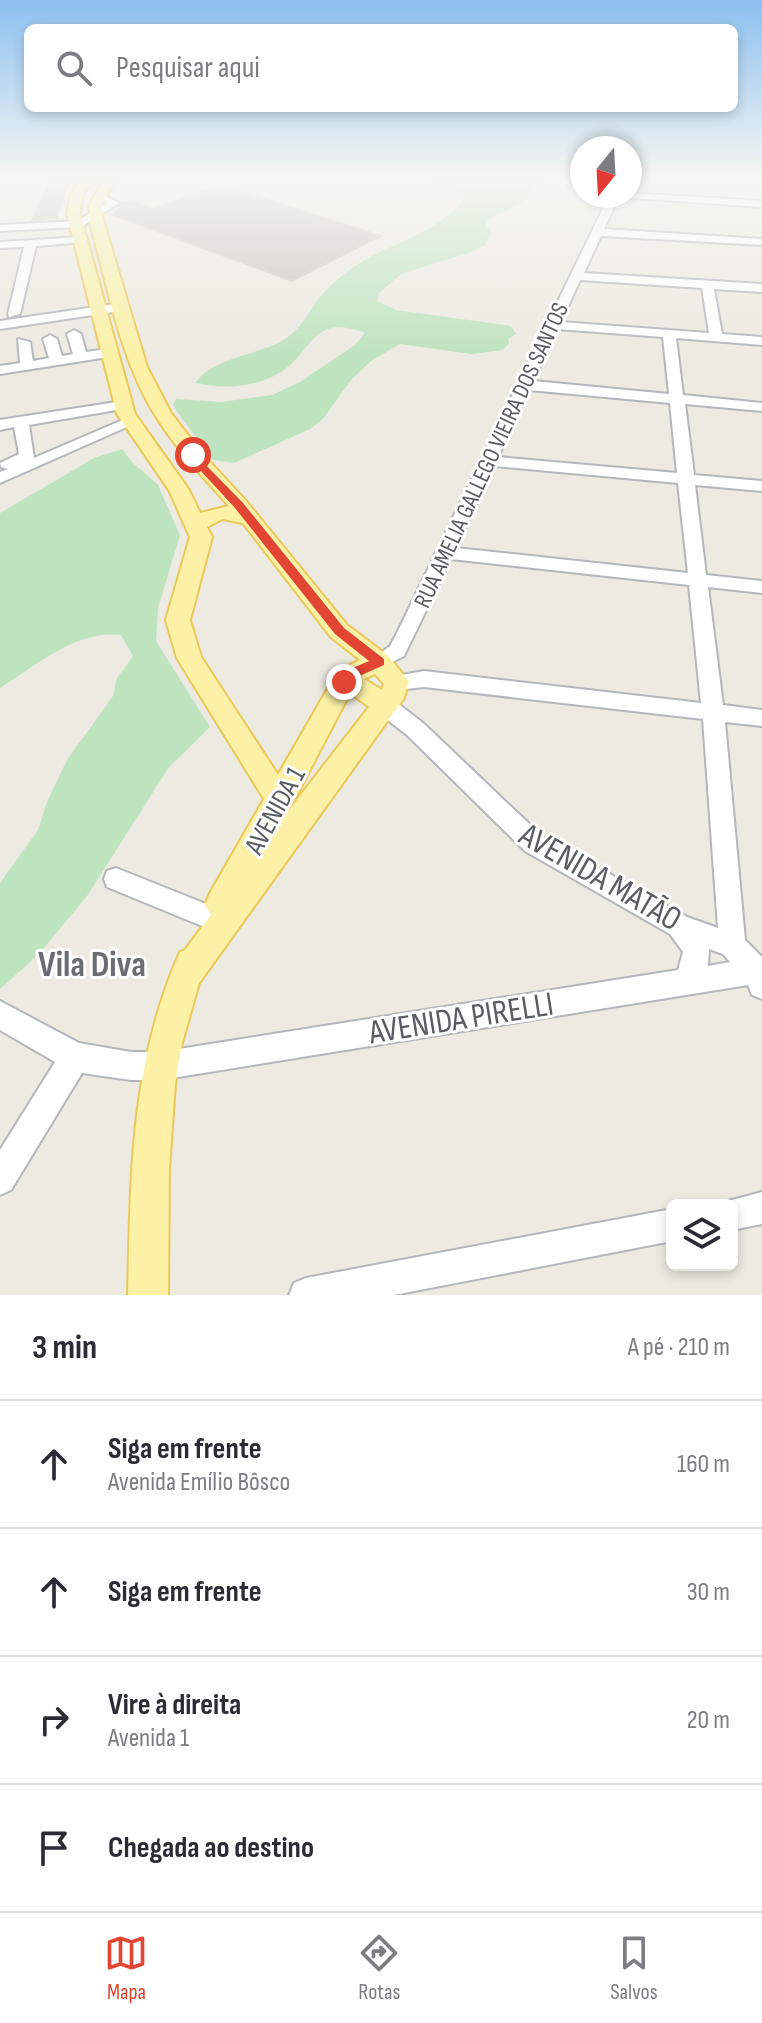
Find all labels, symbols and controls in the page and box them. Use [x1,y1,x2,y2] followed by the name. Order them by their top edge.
[24,24,738,112] search box
[52,46,96,90] icon: search
[116,50,260,86] text: Pesquisar aqui
[570,136,642,208] north arrow
[408,298,575,612] street label: RUA AMELIA GALLEGO VIEIRA DOS SANTOS
[175,437,211,473] route start
[326,664,362,700] route end
[237,761,313,861] street label: AVENIDA 1
[511,814,689,940] street label: AVENIDA MATÃO
[38,944,146,987] district label: Vila Diva
[365,984,556,1053] street label: AVENIDA PIRELLI
[666,1199,738,1271] map controls
[666,1199,738,1271] button: layers
[32,1327,97,1368] text: 3 min
[628,1332,730,1363] text: A pé · 210 m
[108,1431,261,1467] text: Siga em frente
[32,1442,76,1486] icon: ahead
[677,1449,730,1480] text: 160 m
[108,1467,290,1498] text: Avenida Emílio Bôsco
[32,1570,76,1614] icon: ahead
[108,1574,261,1610] text: Siga em frente
[687,1577,730,1608] text: 30 m
[108,1687,241,1723] text: Vire à direita
[32,1698,76,1742] icon: right
[687,1705,730,1736] text: 20 m
[108,1723,189,1754] text: Avenida 1
[32,1826,76,1870] icon: arrive
[108,1830,314,1866] text: Chegada ao destino
[104,1931,148,2006] tab: Mapa
[357,1931,401,2006] tab: Rotas
[610,1931,658,2006] tab: Salvos

